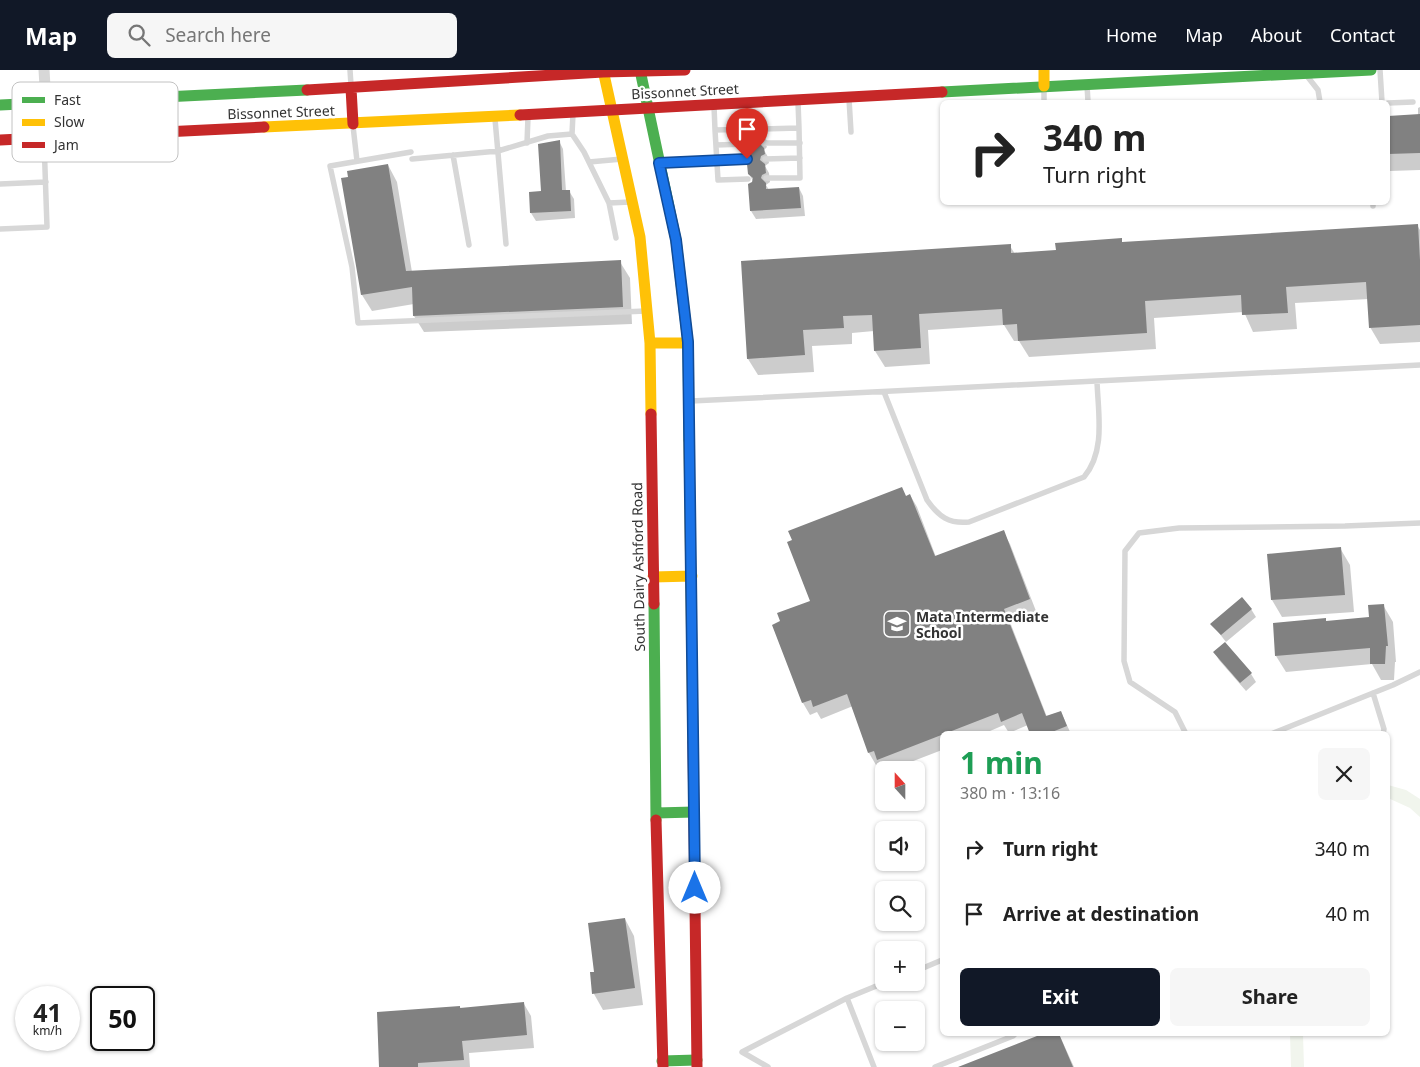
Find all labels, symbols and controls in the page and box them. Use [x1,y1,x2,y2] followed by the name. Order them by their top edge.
[107,13,457,58] search box
[25,19,77,52] text: Map
[125,21,153,49] icon: search
[165,22,271,48] text: Search here
[1106,23,1157,47] text: Home
[1185,23,1223,47] text: Map
[1251,23,1302,47] text: About
[1330,23,1395,47] text: Contact
[631,79,739,103] street label: Bissonnet Street
[12,82,178,162] legend
[54,90,81,109] text: Fast
[227,101,335,123] street label: Bissonnet Street
[726,108,768,159] pin
[54,112,85,131] text: Slow
[1043,114,1146,161] text: 340 m
[733,115,761,143] icon: arrive
[960,120,1025,185] icon: right
[52,135,79,154] text: Jam
[1043,159,1146,189] text: Turn right
[627,482,649,652] street label: South Dairy Ashford Road
[916,607,1049,642] place label: Mata Intermediate School
[882,609,912,639] school or university icon: Mata Intermediate School
[960,742,1043,783] text: 1 min
[1318,748,1370,800] button: close
[875,761,925,811] north arrow
[875,761,925,1051] map controls
[960,782,1060,804] text: 380 m · 13:16
[875,821,925,871] button: sound
[960,835,988,863] icon: right
[1003,836,1098,862] text: Turn right
[1315,836,1370,862] text: 340 m
[668,861,720,913] position arrow
[875,881,925,931] button: search
[960,900,988,928] icon: arrive
[1003,901,1199,927] text: Arrive at destination
[1326,901,1370,927] text: 40 m
[875,941,925,991] button: +
[960,968,1160,1026] button: Exit
[1170,968,1370,1026] button: Share
[90,986,155,1051] speed limit sign: 50
[33,995,62,1029] text: 41
[875,1001,925,1051] button: −
[33,1022,62,1039] text: km/h

